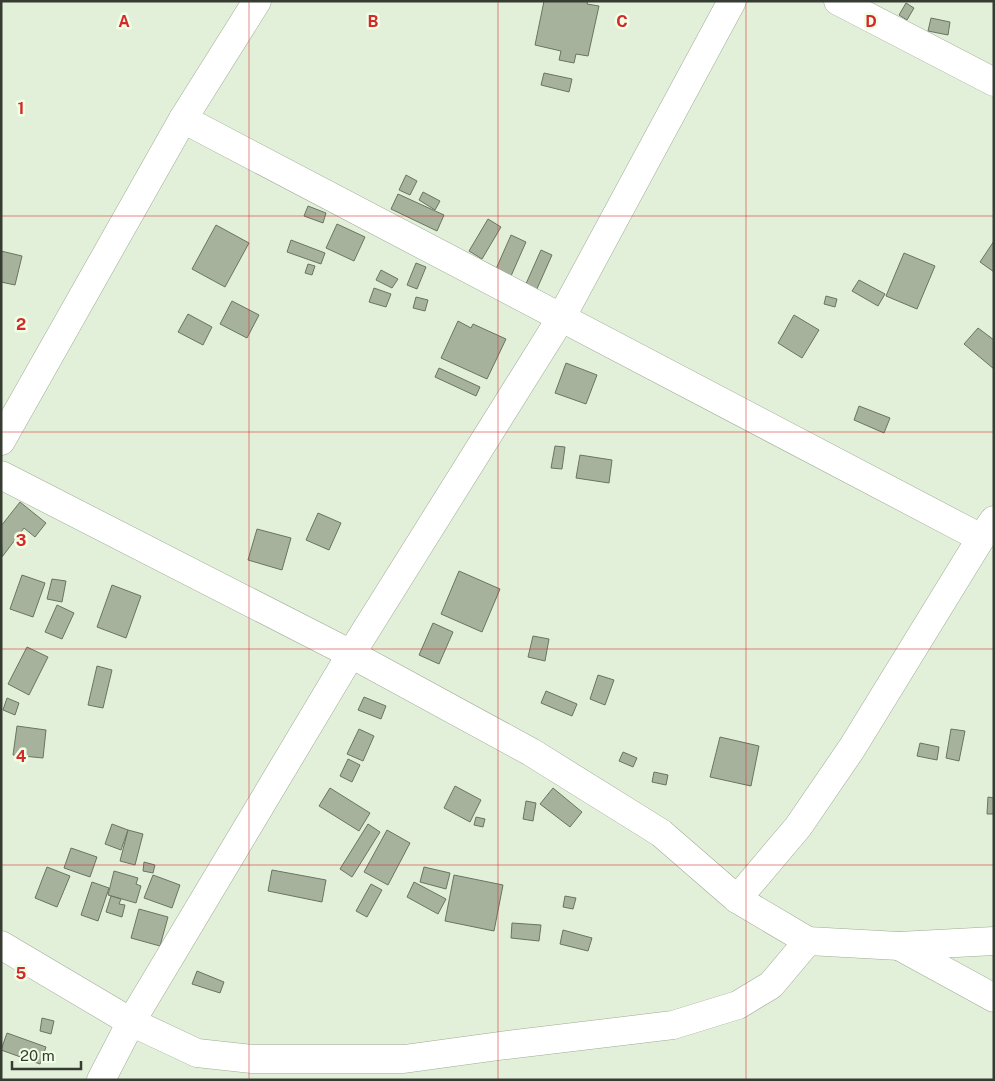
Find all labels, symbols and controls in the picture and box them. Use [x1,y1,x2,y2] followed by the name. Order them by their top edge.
[118,12,130,31] text: A
[368,12,379,31] text: B
[616,12,628,31] text: C
[865,12,877,31] text: D
[18,99,24,118] text: 1
[16,315,26,334] text: 2
[16,531,26,550] text: 3
[16,747,27,766] text: 4
[16,964,27,983] text: 5
[12,1038,81,1070] scale bar
[20,1047,55,1064] text: 20 m

